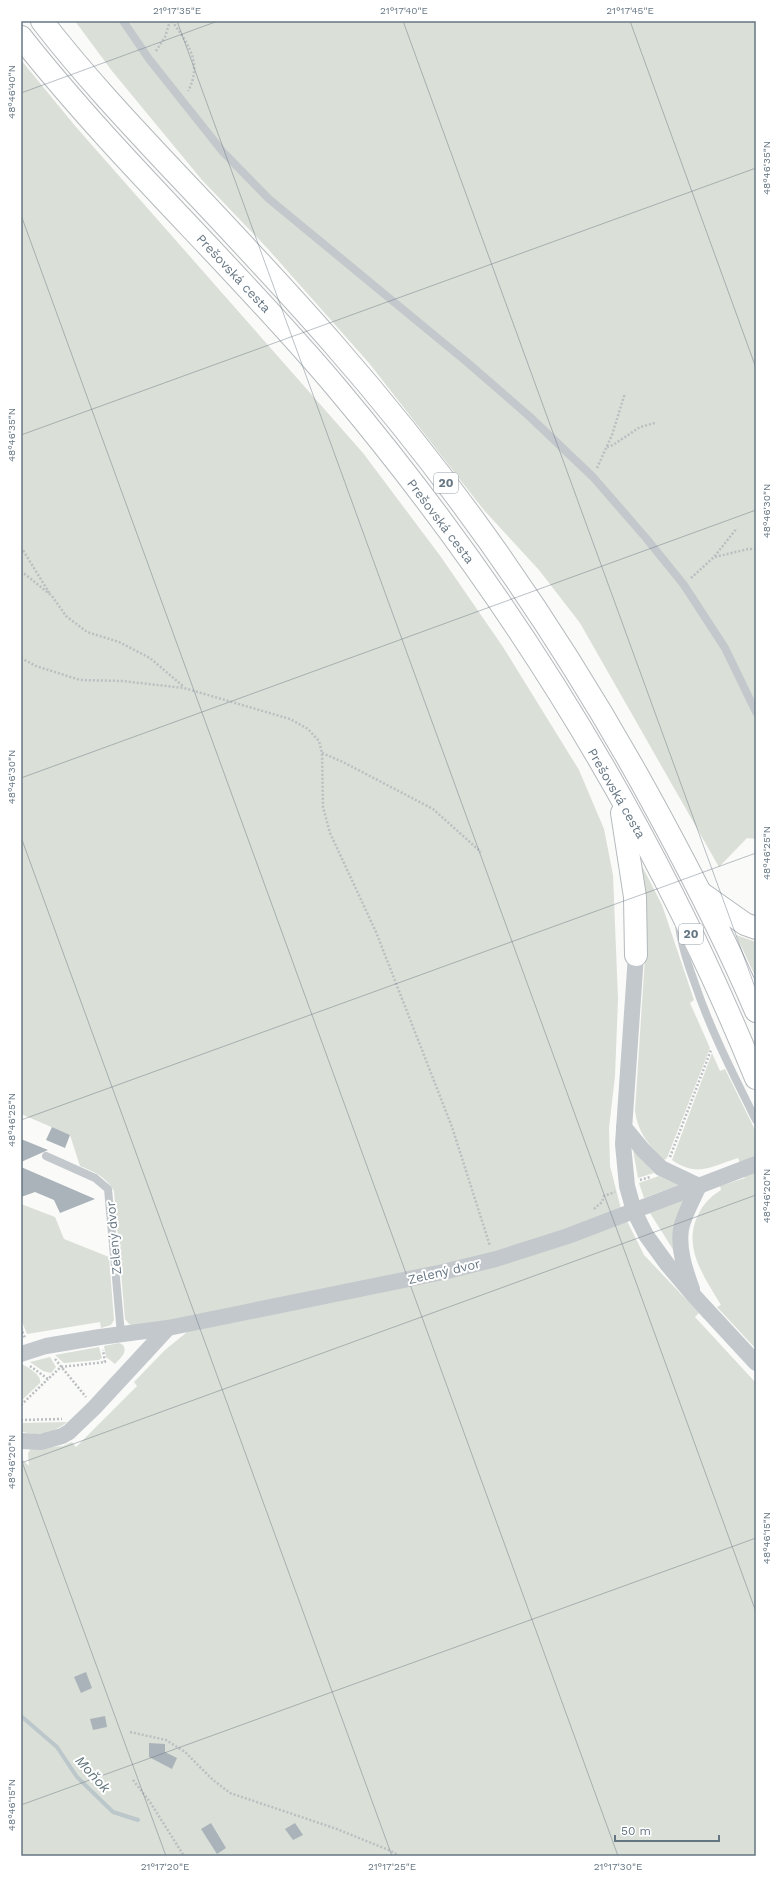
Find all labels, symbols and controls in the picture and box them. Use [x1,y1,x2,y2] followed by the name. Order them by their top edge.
[153,5,201,16] text: 21°17'35"E
[380,5,428,16] text: 21°17'40"E
[606,5,654,16] text: 21°17'45"E
[6,65,17,119] text: 48°46'40"N
[761,141,772,195] text: 48°46'35"N
[193,231,274,316] street label: Prešovská cesta
[6,408,17,462] text: 48°46'35"N
[434,473,458,493] road number: 20
[404,476,478,567] street label: Prešovská cesta
[761,484,772,538] text: 48°46'30"N
[585,745,649,842] street label: Prešovská cesta
[6,750,17,804] text: 48°46'30"N
[761,826,772,880] text: 48°46'25"N
[679,924,703,944] road number: 20
[6,1093,17,1147] text: 48°46'25"N
[761,1169,772,1223] text: 48°46'20"N
[103,1201,124,1275] street label: Zelený dvor
[407,1256,482,1287] street label: Zelený dvor
[6,1435,17,1489] text: 48°46'20"N
[761,1512,772,1564] text: 48°46'15"N
[72,1752,114,1796] water label: Moňok
[6,1779,17,1831] text: 48°46'15"N
[615,1817,719,1843] scale bar
[621,1824,651,1838] text: 50 m
[141,1861,189,1872] text: 21°17'20"E
[368,1861,416,1872] text: 21°17'25"E
[594,1861,642,1872] text: 21°17'30"E

